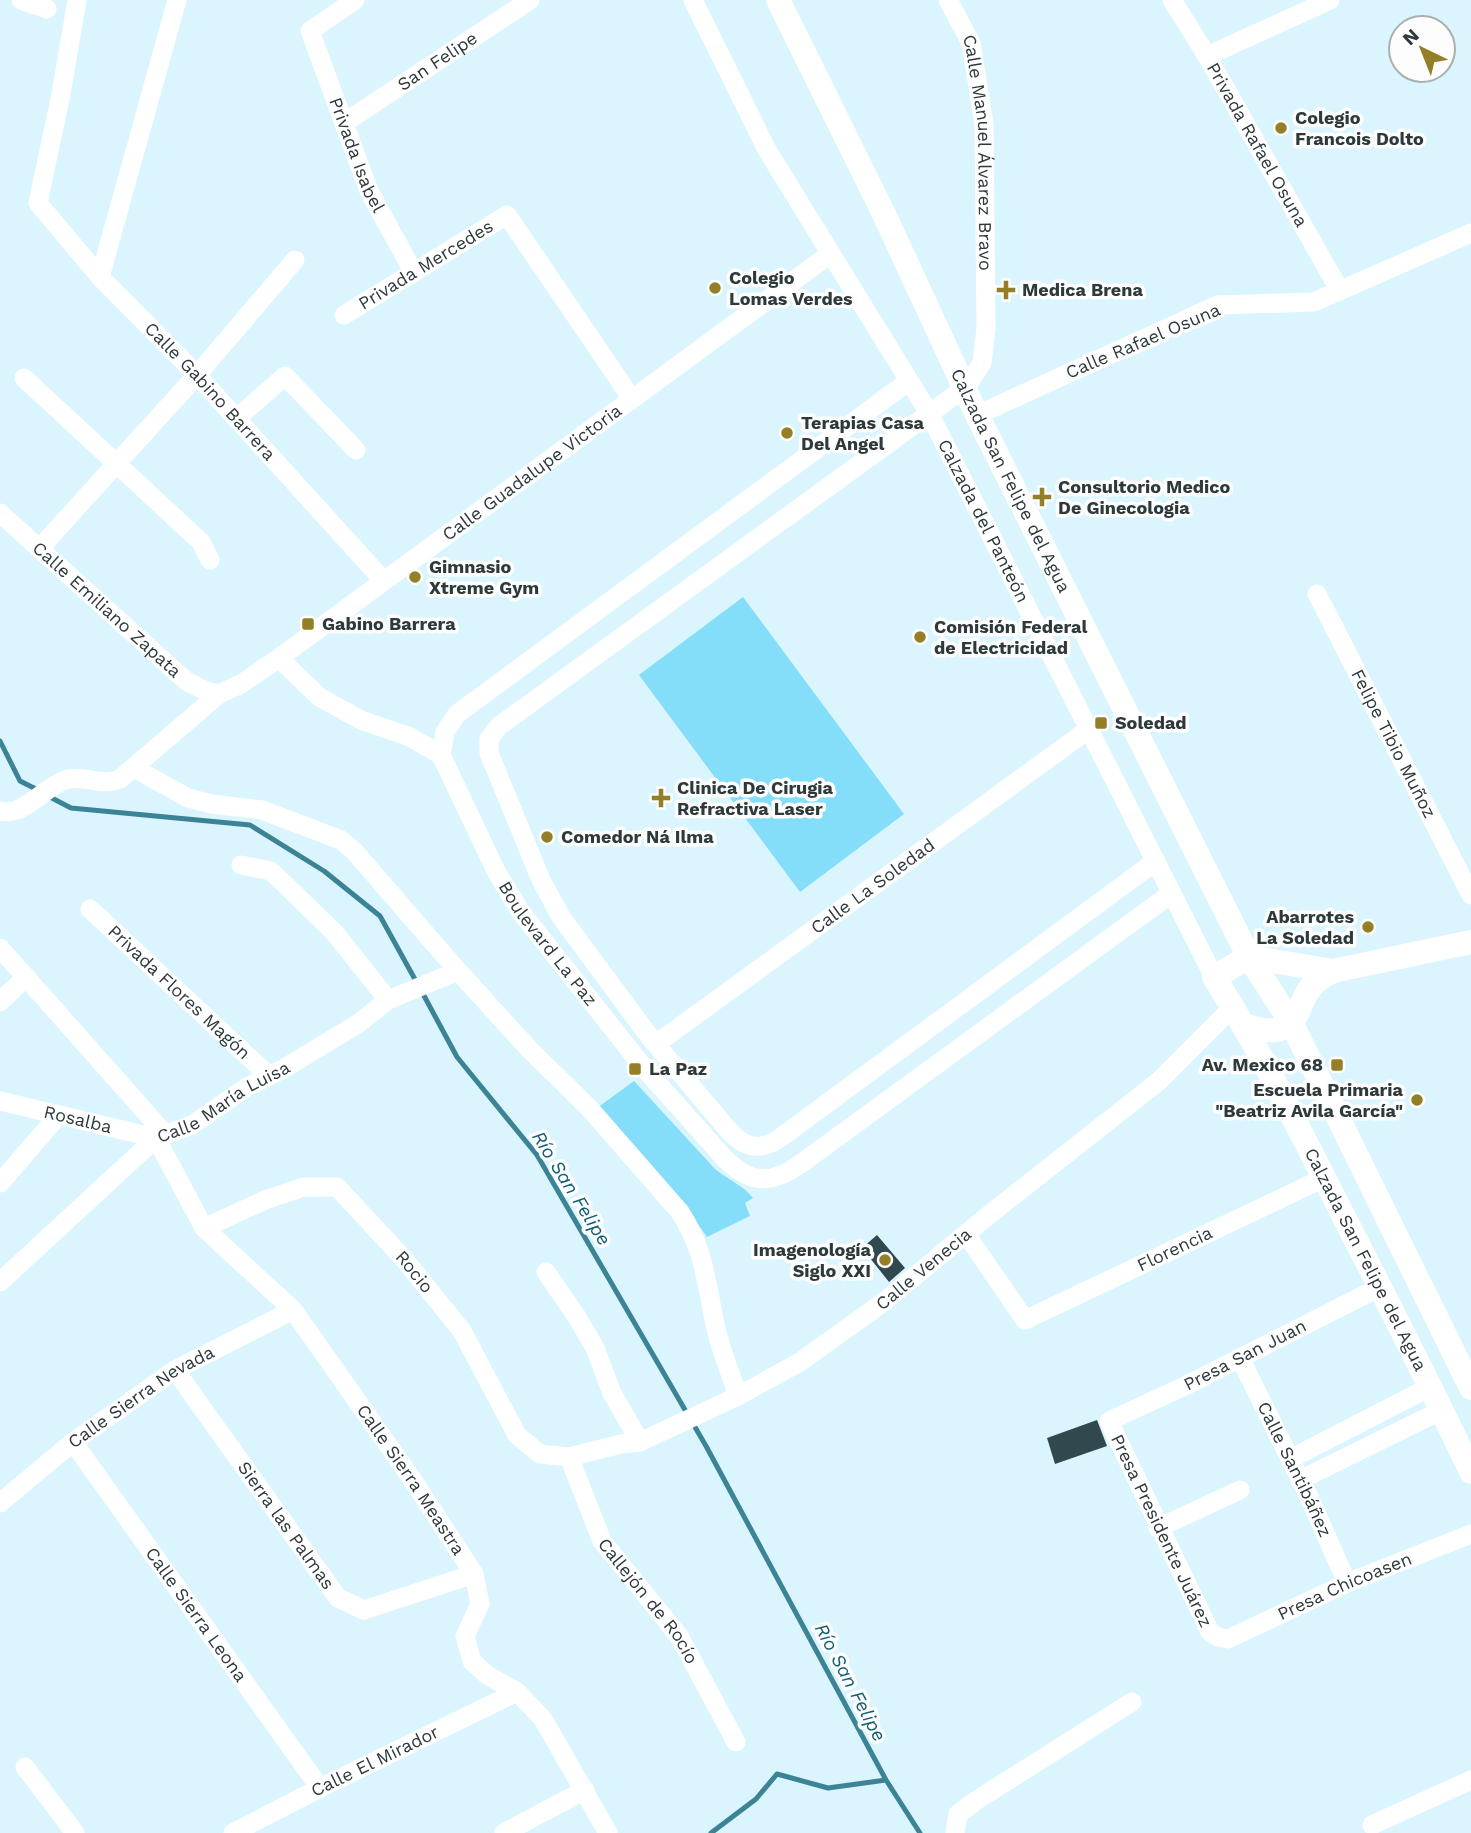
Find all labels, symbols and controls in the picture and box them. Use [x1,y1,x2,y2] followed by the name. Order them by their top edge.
[1387,14,1457,84] north arrow
[1398,24,1424,50] text: N
[393,27,481,95] street label: San Felipe
[958,30,996,271] street label: Calle Manuel Álvarez Bravo
[1203,59,1312,230] street label: Privada Rafael Osuna
[325,94,390,216] street label: Privada Isabel
[1295,107,1424,149] place label: Colegio Francois Dolto
[1273,120,1289,136] marker: Colegio Francois Dolto
[354,215,497,314] street label: Privada Mercedes
[729,267,853,309] place label: Colegio Lomas Verdes
[1022,279,1143,300] place label: Medica Brena
[707,280,723,296] marker: Colegio Lomas Verdes
[996,280,1016,300] marker: Medica Brena
[1062,299,1223,383] street label: Calle Rafael Osuna
[141,318,280,464] street label: Calle Gabino Barrera
[947,365,1075,596] street label: Calzada San Felipe del Agua
[438,399,625,545] street label: Calle Guadalupe Victoria
[801,412,925,454] place label: Terapias Casa Del Angel
[779,425,795,441] marker: Terapias Casa Del Angel
[934,436,1034,606] street label: Calzada del Panteón
[1058,476,1231,518] place label: Consultorio Medico De Ginecologia
[1032,487,1052,507] marker: Consultorio Medico De Ginecologia
[29,537,186,681] street label: Calle Emiliano Zapata
[429,556,539,598] place label: Gimnasio Xtreme Gym
[407,569,423,585] marker: Gimnasio Xtreme Gym
[322,613,456,634] place label: Gabino Barrera
[300,616,316,632] marker: Gabino Barrera
[934,616,1087,658] place label: Comisión Federal de Electricidad
[912,629,928,645] marker: Comisión Federal de Electricidad
[1347,665,1441,821] street label: Felipe Tibio Muñoz
[1115,712,1187,733] place label: Soledad
[1093,715,1109,731] marker: Soledad
[677,777,834,819] place label: Clinica De Cirugia Refractiva Laser
[651,788,671,808] marker: Clinica De Cirugia Refractiva Laser
[561,826,714,847] place label: Comedor Ná Ilma
[539,829,555,845] marker: Comedor Ná Ilma
[806,834,938,938] street label: Calle La Soledad
[494,877,602,1010] street label: Boulevard La Paz
[1256,906,1354,948] place label: Abarrotes La Soledad
[1360,919,1376,935] marker: Abarrotes La Soledad
[104,920,255,1063] street label: Privada Flores Magón
[1202,1054,1323,1075] place label: Av. Mexico 68
[154,1056,294,1147] street label: Calle María Luisa
[1329,1057,1345,1073] marker: Av. Mexico 68
[649,1058,707,1079] place label: La Paz
[627,1061,643,1077] marker: La Paz
[1215,1079,1404,1121] place label: Escuela Primaria "Beatriz Avila García"
[1409,1092,1425,1108] marker: Escuela Primaria "Beatriz Avila García"
[42,1101,114,1137] street label: Rosalba
[527,1127,616,1250] water label: Río San Felipe
[1301,1144,1431,1374] street label: Calzada San Felipe del Agua
[1133,1222,1216,1275] street label: Florencia
[872,1223,975,1314] street label: Calle Venecia
[753,1239,872,1281] place label: Imagenología Siglo XXI
[391,1246,438,1297] street label: Rocio
[877,1252,893,1268] marker: Imagenología Siglo XXI
[1180,1315,1310,1394] street label: Presa San Juan
[64,1341,218,1452] street label: Calle Sierra Nevada
[1253,1398,1336,1540] street label: Calle Santibáñez
[353,1400,470,1559] street label: Calle Sierra Meastra
[1107,1431,1217,1630] street label: Presa Presidente Juárez
[234,1457,339,1593] street label: Sierra las Palmas
[594,1534,703,1667] street label: Callejón de Rocío
[141,1543,252,1686] street label: Calle Sierra Leona
[1274,1548,1415,1624] street label: Presa Chicoasen
[810,1619,891,1745] water label: Río San Felipe
[307,1721,442,1801] street label: Calle El Mirador

